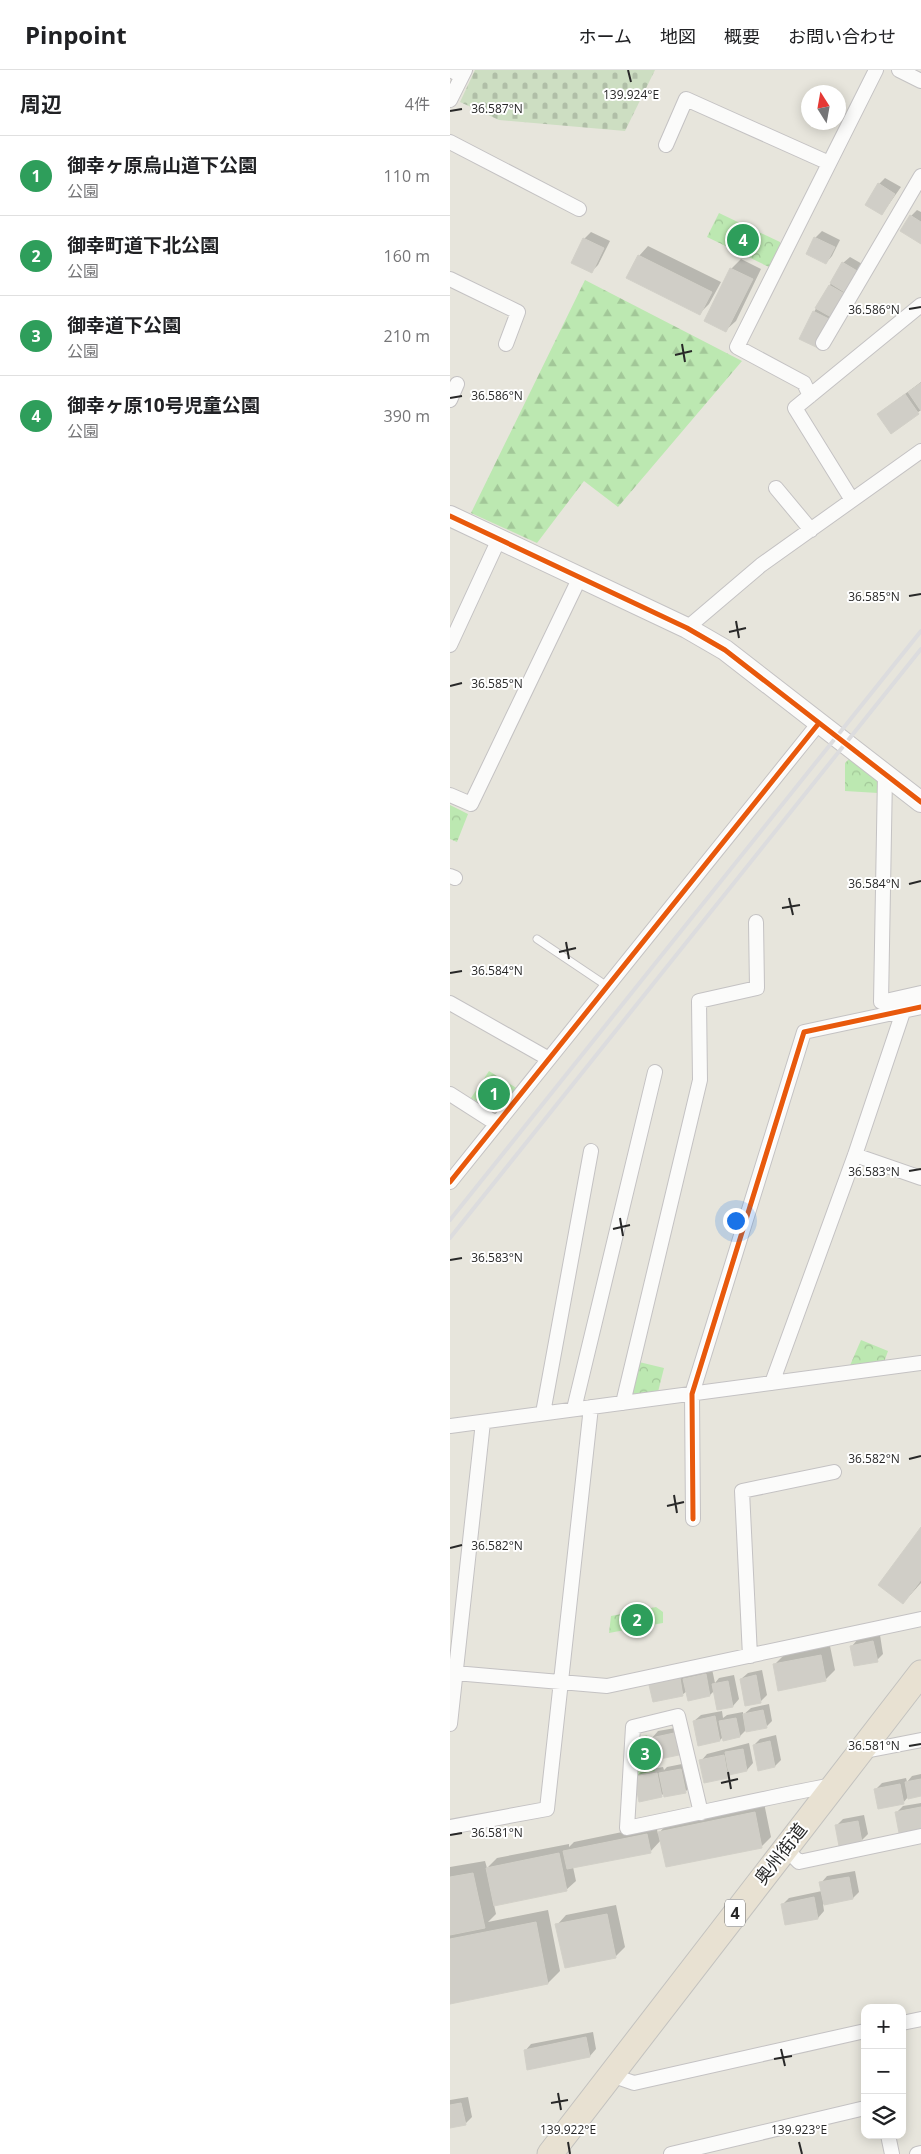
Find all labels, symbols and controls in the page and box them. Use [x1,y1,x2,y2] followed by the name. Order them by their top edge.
[25,18,127,51] text: Pinpoint
[579,24,632,48] text: ホーム
[660,24,696,48] text: 地図
[724,24,760,48] text: 概要
[788,24,896,48] text: お問い合わせ
[801,85,846,130] north arrow
[603,86,659,103] text: 139.924°E
[20,90,62,118] text: 周辺
[405,93,430,115] text: 4件
[471,100,523,117] text: 36.587°N
[67,152,257,178] text: 御幸ヶ原烏山道下公園
[31,165,41,187] text: 1
[384,165,430,187] text: 110 m
[67,180,99,202] text: 公園
[727,221,759,259] pin: 4
[67,232,219,258] text: 御幸町道下北公園
[31,245,41,267] text: 2
[384,245,430,267] text: 160 m
[67,260,99,282] text: 公園
[848,301,900,318] text: 36.586°N
[67,312,181,338] text: 御幸道下公園
[31,325,41,347] text: 3
[384,325,430,347] text: 210 m
[67,340,99,362] text: 公園
[471,387,523,404] text: 36.586°N
[67,392,260,418] text: 御幸ヶ原10号児童公園
[31,405,41,427] text: 4
[384,405,430,427] text: 390 m
[67,420,99,442] text: 公園
[848,588,900,605] text: 36.585°N
[471,675,523,692] text: 36.585°N
[848,875,900,892] text: 36.584°N
[471,962,523,979] text: 36.584°N
[478,1075,510,1113] pin: 1
[848,1163,900,1180] text: 36.583°N
[723,1208,749,1234] your location
[471,1249,523,1266] text: 36.583°N
[848,1450,900,1467] text: 36.582°N
[471,1537,523,1554] text: 36.582°N
[621,1601,653,1639] pin: 2
[629,1735,661,1773] pin: 3
[848,1737,900,1754] text: 36.581°N
[749,1818,812,1889] street label: 奥州街道
[471,1824,523,1841] text: 36.581°N
[725,1900,745,1926] road number: 4
[861,2004,906,2139] map controls
[861,2004,906,2049] button: +
[861,2049,906,2094] button: −
[861,2094,906,2139] button: layers
[540,2121,596,2138] text: 139.922°E
[771,2121,827,2138] text: 139.923°E

